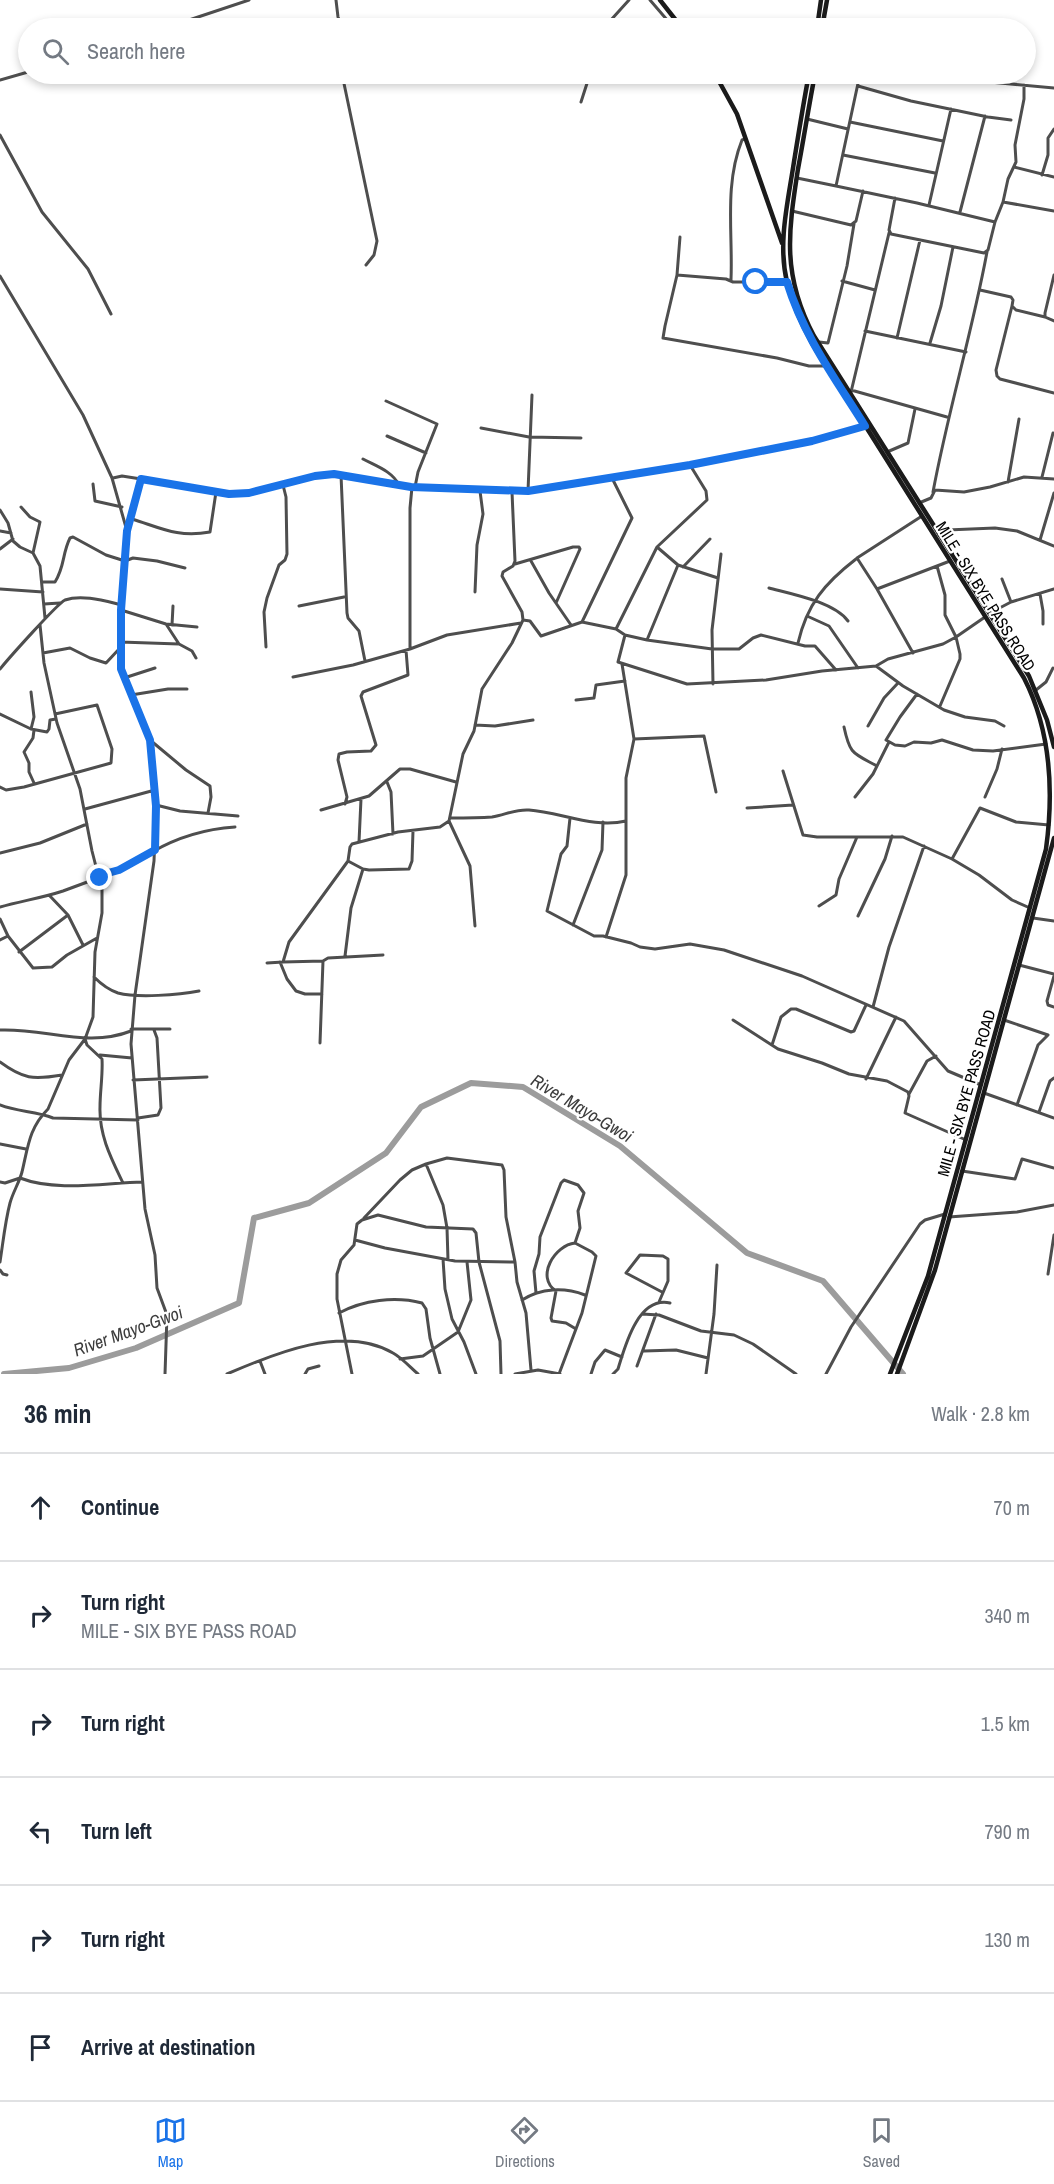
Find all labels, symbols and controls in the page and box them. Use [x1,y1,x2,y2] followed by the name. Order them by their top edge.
[18,18,1036,84] search box
[39,35,72,68] icon: search
[87,36,185,66] text: Search here
[742,268,768,294] route start
[931,517,1041,675] street label: MILE - SIX BYE PASS ROAD
[86,864,112,890] route end
[932,1007,1000,1179] street label: MILE - SIX BYE PASS ROAD
[526,1068,638,1148] water label: River Mayo-Gwoi
[70,1300,186,1362] water label: River Mayo-Gwoi
[24,1396,92,1431] text: 36 min
[931,1400,1030,1427] text: Walk · 2.8 km
[24,1491,57,1524] icon: ahead
[81,1492,159,1522] text: Continue
[994,1494,1030,1521] text: 70 m
[81,1587,165,1617] text: Turn right
[24,1599,57,1632] icon: right
[984,1602,1030,1629] text: 340 m
[81,1617,297,1644] text: MILE - SIX BYE PASS ROAD
[24,1707,57,1740] icon: right
[81,1708,165,1738] text: Turn right
[981,1710,1030,1737] text: 1.5 km
[24,1815,57,1848] icon: left
[81,1816,152,1846] text: Turn left
[984,1818,1030,1845] text: 790 m
[24,1923,57,1956] icon: right
[81,1924,165,1954] text: Turn right
[984,1926,1030,1953] text: 130 m
[24,2031,57,2064] icon: arrive
[81,2032,255,2062] text: Arrive at destination
[154,2114,187,2172] tab: Map
[495,2114,555,2172] tab: Directions
[863,2114,900,2172] tab: Saved

